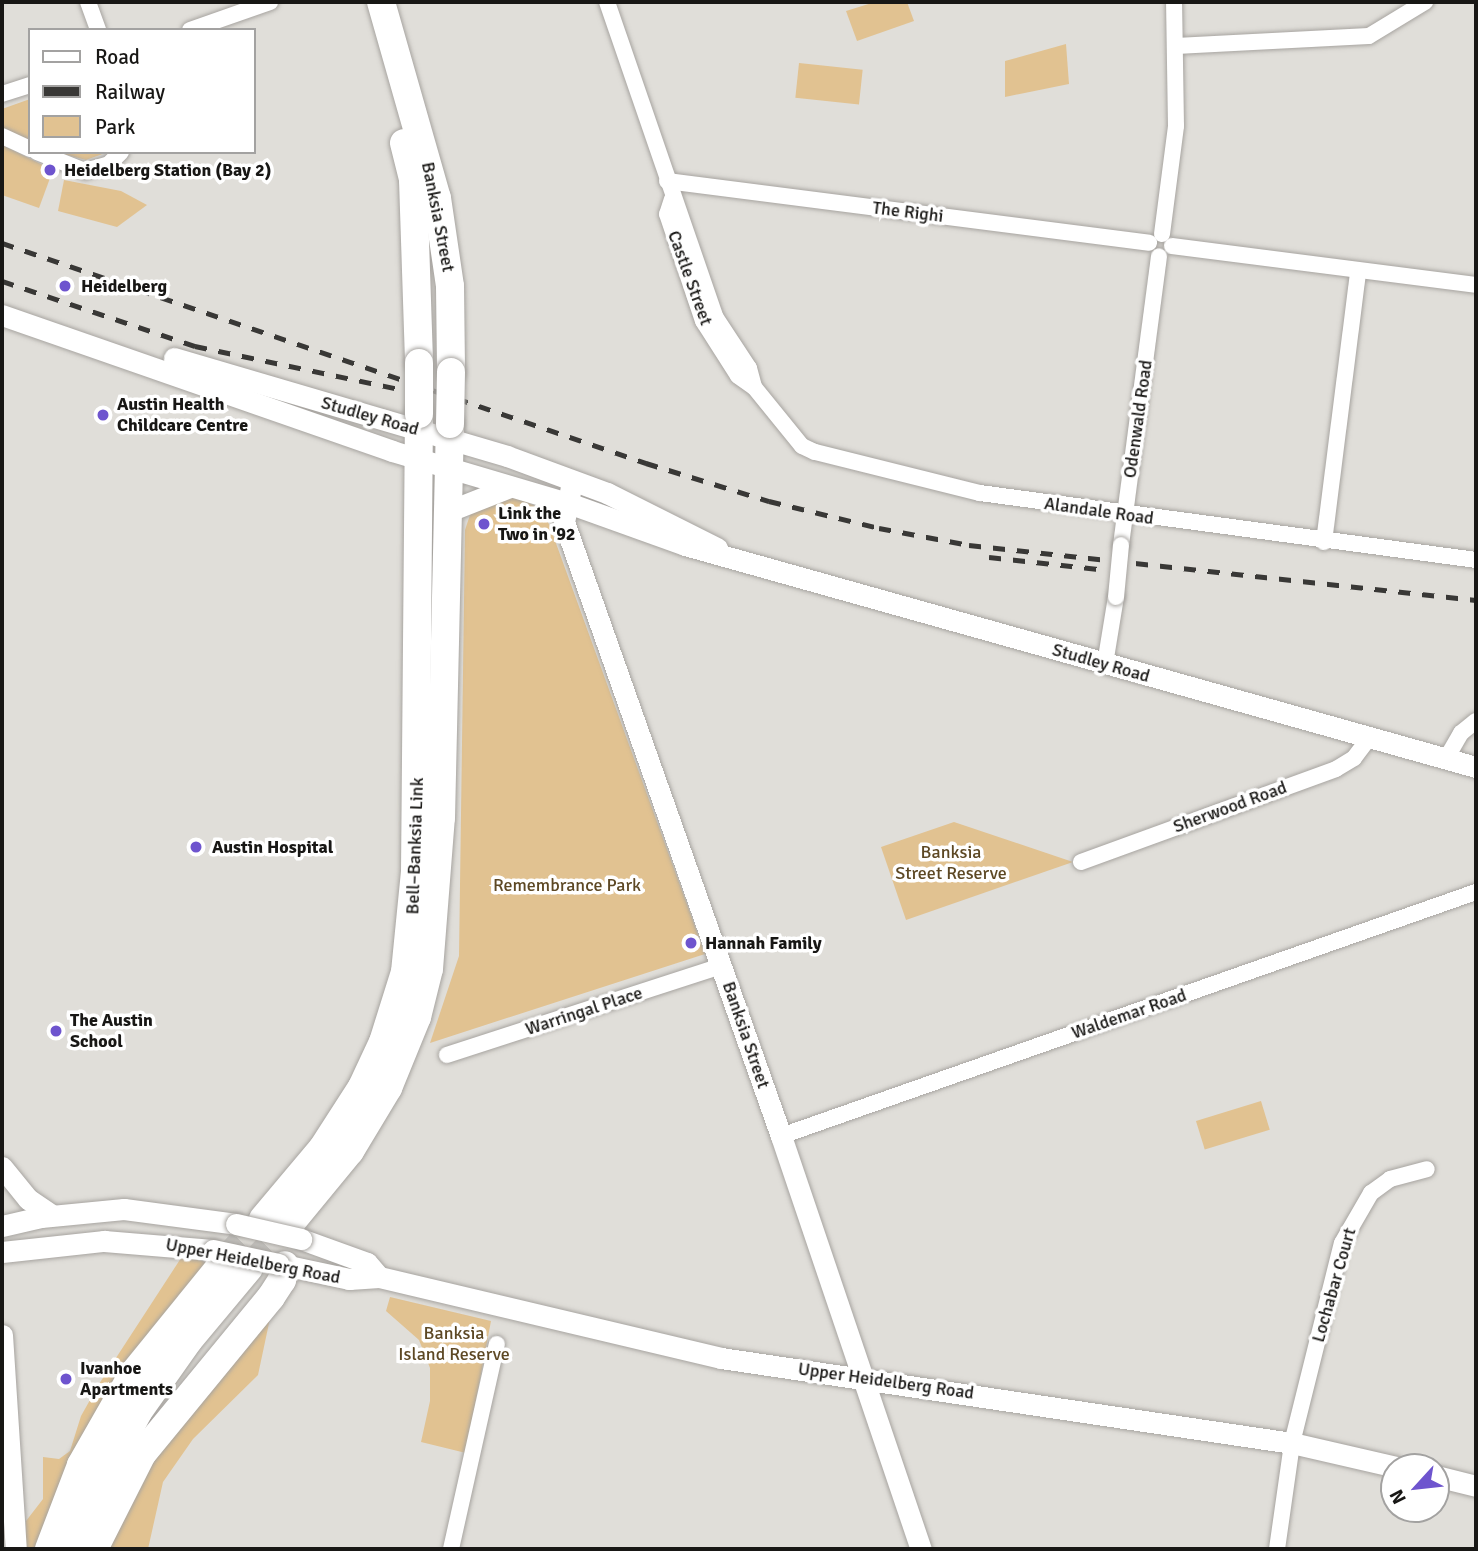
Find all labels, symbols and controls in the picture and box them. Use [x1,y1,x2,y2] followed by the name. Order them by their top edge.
[28,28,256,154] legend
[95,44,140,70] text: Road
[95,79,165,105] text: Railway
[95,114,135,140] text: Park
[64,159,271,181] place label: Heidelberg Station (Bay 2)
[417,160,459,274] street label: Banksia Street
[42,162,58,178] marker: Heidelberg Station (Bay 2)
[871,197,945,227] street label: The Righi
[663,228,717,328] street label: Castle Street
[81,275,167,297] place label: Heidelberg
[55,276,75,296] marker: Heidelberg
[1119,359,1157,479] street label: Odenwald Road
[319,392,421,440] street label: Studley Road
[117,394,248,436] place label: Austin Health Childcare Centre
[95,407,111,423] marker: Austin Health Childcare Centre
[1043,493,1155,529] street label: Alandale Road
[498,503,576,546] place label: Link the Two in '92
[476,516,492,532] marker: Link the Two in '92
[1050,639,1152,687] street label: Studley Road
[1170,776,1290,838] street label: Sherwood Road
[402,777,428,915] street label: Bell–Banksia Link
[212,836,333,858] place label: Austin Hospital
[186,837,206,857] marker: Austin Hospital
[895,842,1007,884] park label: Banksia Street Reserve
[493,874,641,896] park label: Remembrance Park
[705,932,822,954] place label: Hannah Family
[683,935,699,951] marker: Hannah Family
[718,979,774,1091] street label: Banksia Street
[523,982,645,1040] street label: Warringal Place
[1069,984,1189,1044] street label: Waldemar Road
[70,1010,153,1052] place label: The Austin School
[48,1023,64,1039] marker: The Austin School
[1307,1225,1361,1345] street label: Lochabar Court
[164,1233,342,1289] street label: Upper Heidelberg Road
[398,1323,510,1366] park label: Banksia Island Reserve
[80,1358,173,1400] place label: Ivanhoe Apartments
[797,1358,975,1404] street label: Upper Heidelberg Road
[58,1371,74,1387] marker: Ivanhoe Apartments
[1380,1453,1450,1523] north arrow
[1384,1485,1412,1508] text: N

